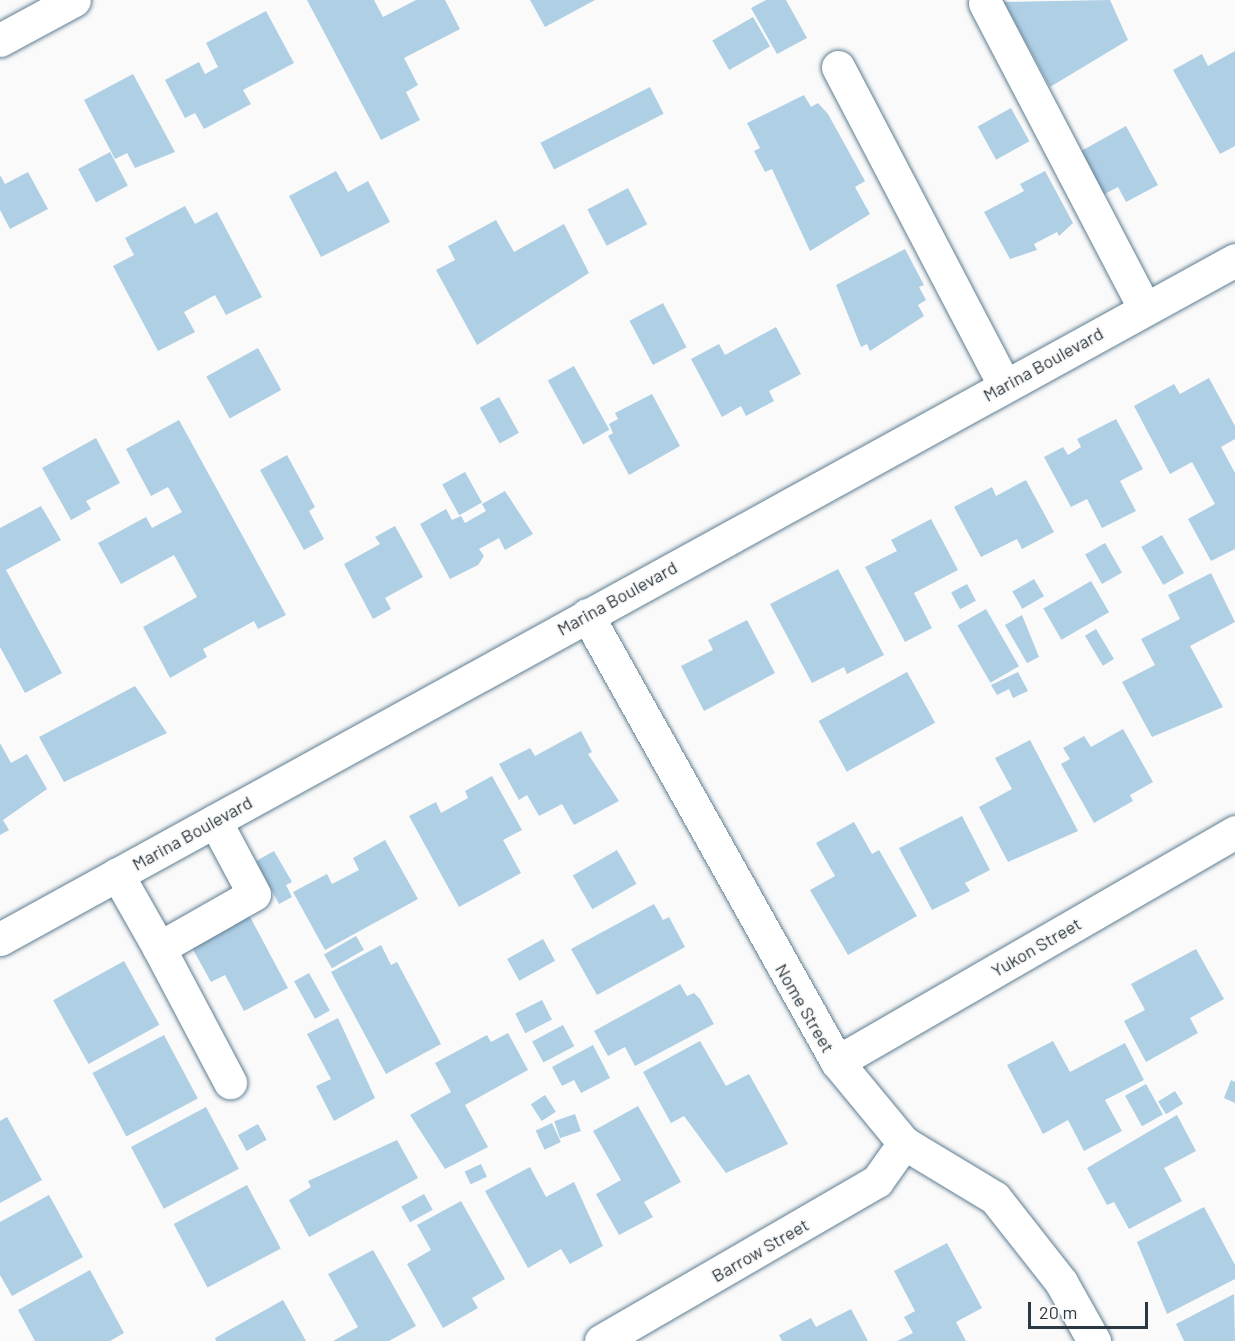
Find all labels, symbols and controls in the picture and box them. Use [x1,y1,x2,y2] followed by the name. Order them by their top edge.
[979,322,1107,406] street label: Marina Boulevard
[553,556,681,640] street label: Marina Boulevard
[128,791,256,875] street label: Marina Boulevard
[987,913,1085,981] street label: Yukon Street
[771,960,839,1056] street label: Nome Street
[708,1214,812,1286] street label: Barrow Street
[1031,1290,1151,1328] scale bar
[1039,1301,1077,1323] text: 20 m

